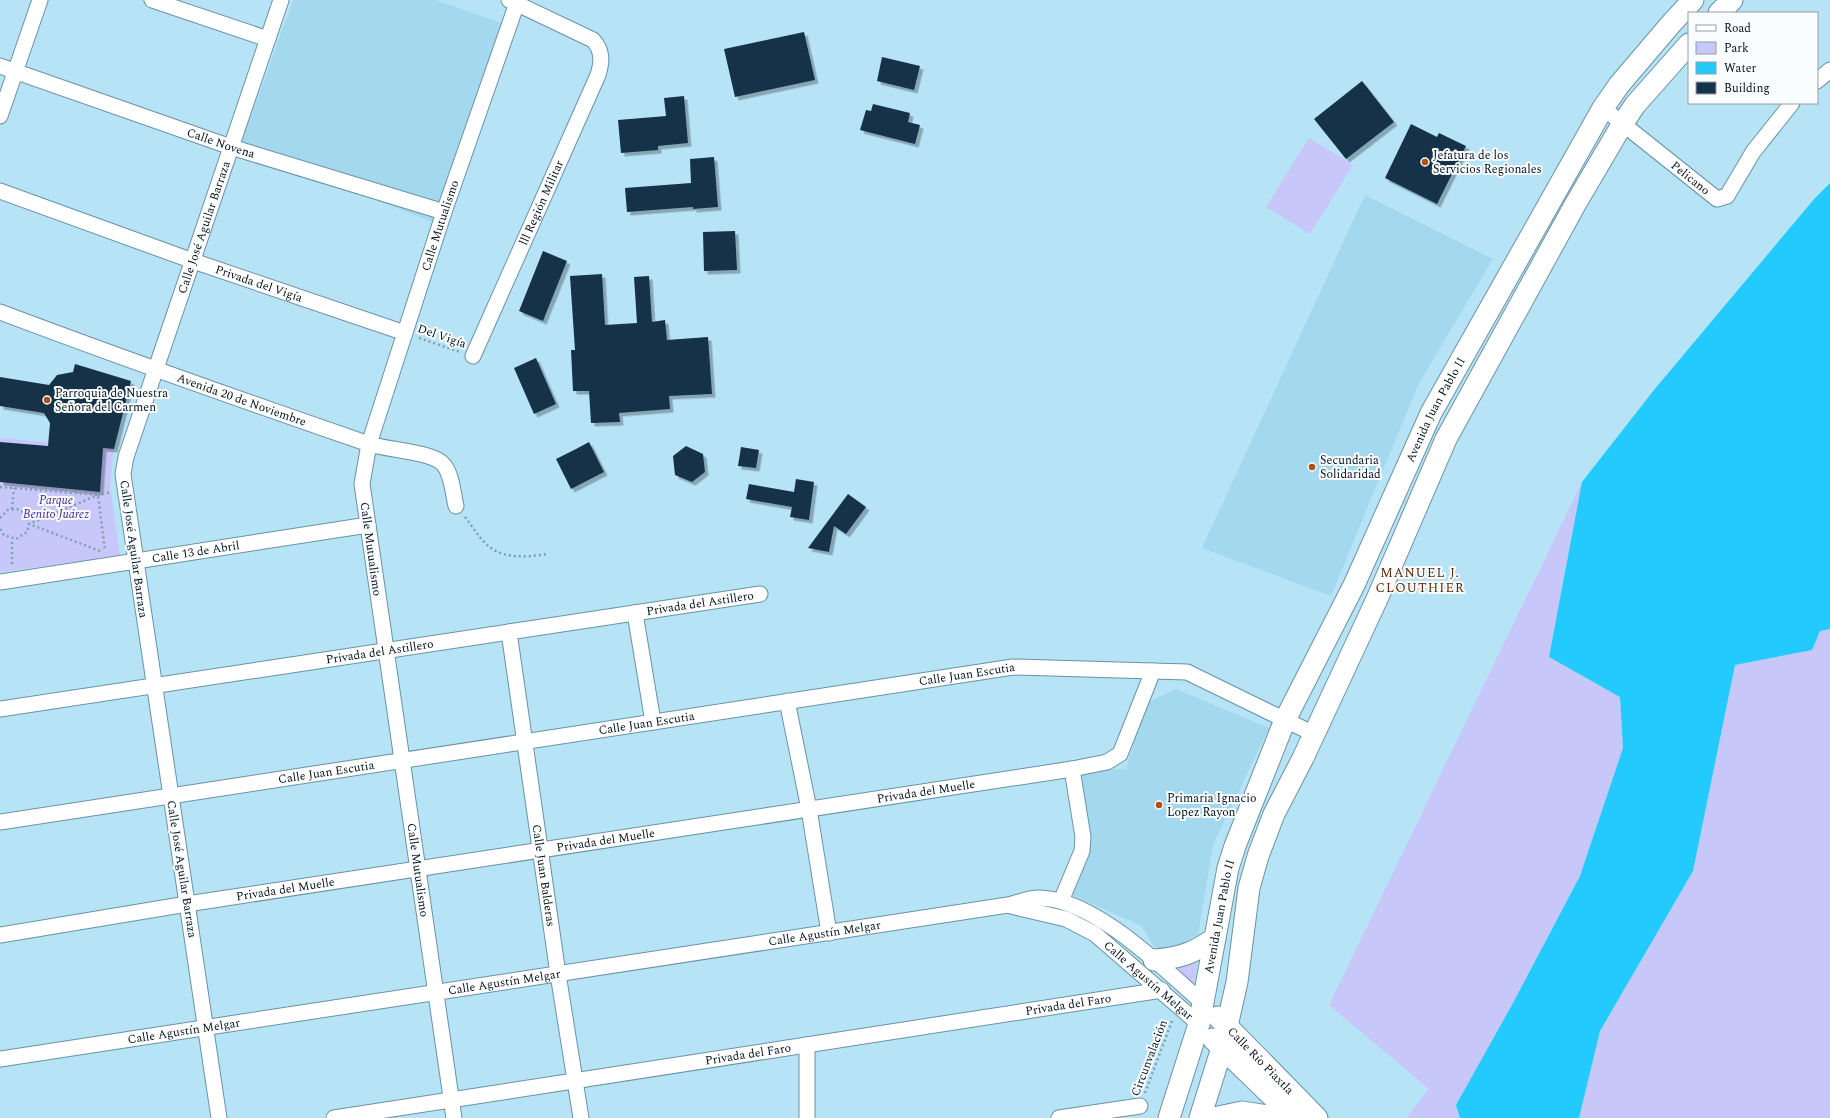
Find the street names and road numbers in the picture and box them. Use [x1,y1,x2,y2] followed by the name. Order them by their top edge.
[184,123,257,164] street label: Calle Novena
[514,157,569,248] street label: lll Región Militar
[1666,157,1714,200] street label: Pelicano
[173,158,236,296] street label: Calle José Aguilar Barraza
[417,178,464,274] street label: Calle Mutualismo
[213,260,305,308] street label: Privada del Vigía
[415,319,469,354] street label: Del Vigía
[1401,354,1471,465] street label: Avenida Juan Pablo II
[174,369,309,432] street label: Avenida 20 de Noviembre
[114,479,153,619] street label: Calle José Aguilar Barraza
[355,501,387,597] street label: Calle Mutualismo
[151,536,241,568] street label: Calle 13 de Abril
[645,586,755,621] street label: Privada del Astillero
[325,635,435,670] street label: Privada del Astillero
[917,658,1016,691] street label: Calle Juan Escutia
[597,707,696,740] street label: Calle Juan Escutia
[277,756,376,789] street label: Calle Juan Escutia
[875,775,977,809] street label: Privada del Muelle
[161,799,202,939] street label: Calle José Aguilar Barraza
[402,822,434,918] street label: Calle Mutualismo
[527,823,560,928] street label: Calle Juan Balderas
[555,824,656,858] street label: Privada del Muelle
[1200,857,1240,975] street label: Avenida Juan Pablo II
[235,873,336,906] street label: Privada del Muelle
[767,916,882,952] street label: Calle Agustín Melgar
[1099,936,1198,1025] street label: Calle Agustín Melgar
[447,964,562,1000] street label: Calle Agustín Melgar
[1024,989,1113,1021] street label: Privada del Faro
[126,1013,242,1049] street label: Calle Agustín Melgar
[1126,1017,1173,1099] street label: Circunvalación
[1223,1023,1298,1099] street label: Calle Río Piaxtla
[704,1038,792,1070] street label: Privada del Faro

